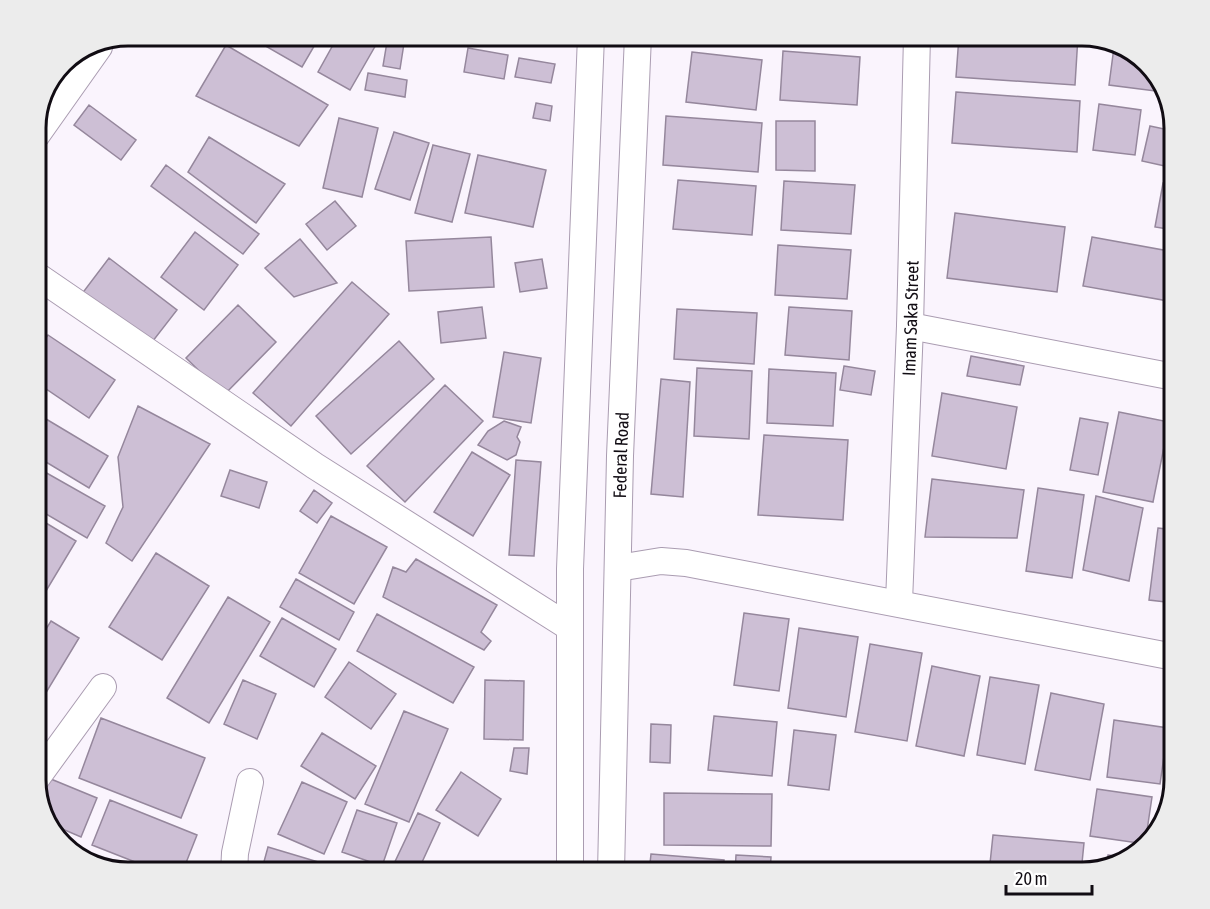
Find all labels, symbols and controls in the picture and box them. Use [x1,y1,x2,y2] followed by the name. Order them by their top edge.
[898,260,922,376] street label: Imam Saka Street
[609,411,632,499] street label: Federal Road
[1006,858,1092,896] scale bar
[1015,868,1047,889] text: 20 m

